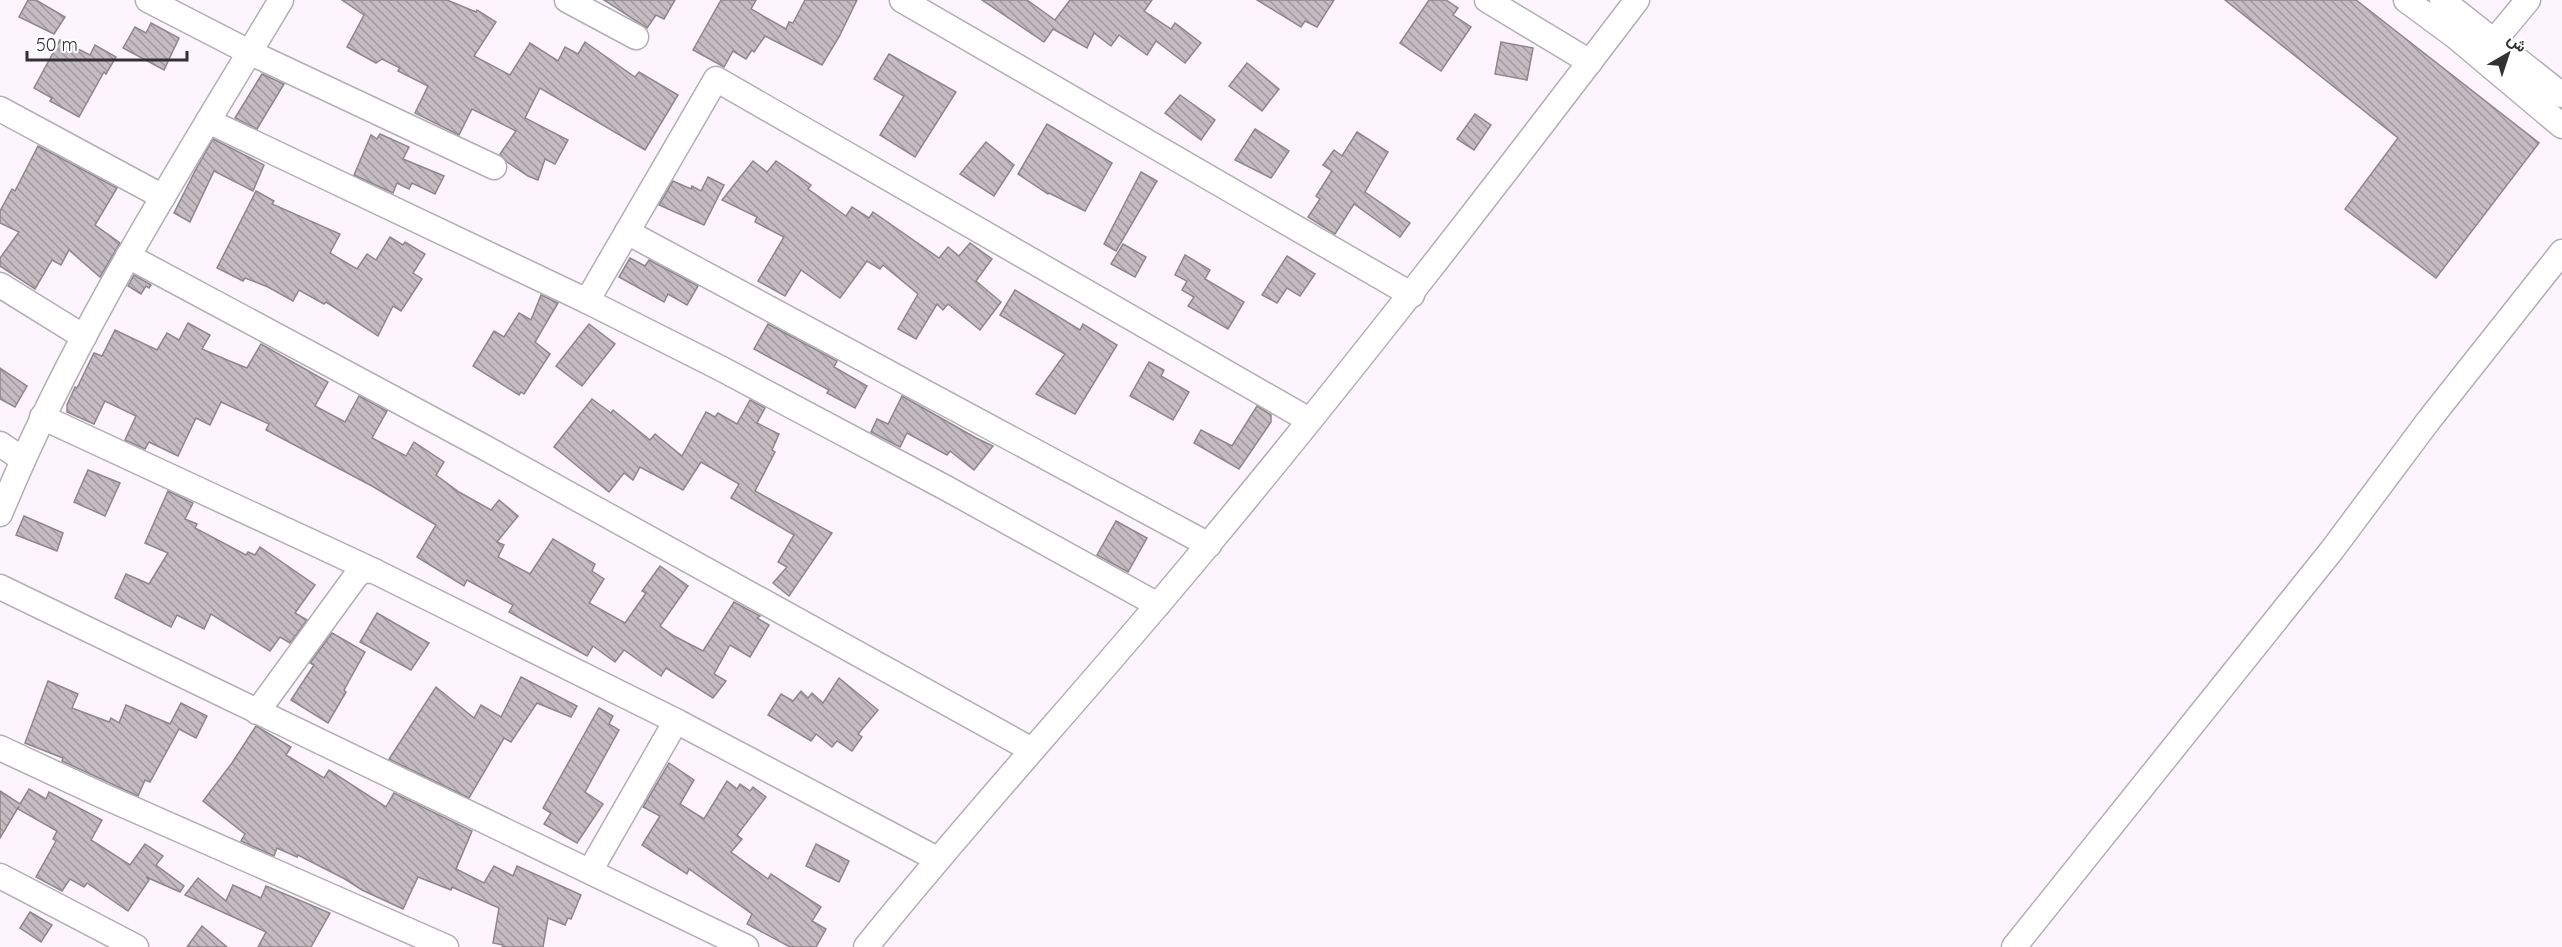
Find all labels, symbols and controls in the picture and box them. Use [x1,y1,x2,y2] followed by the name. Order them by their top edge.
[27,24,188,62] scale bar
[2478,24,2538,84] north arrow
[2504,29,2531,56] text: ش
[36,33,78,56] text: 50 m

